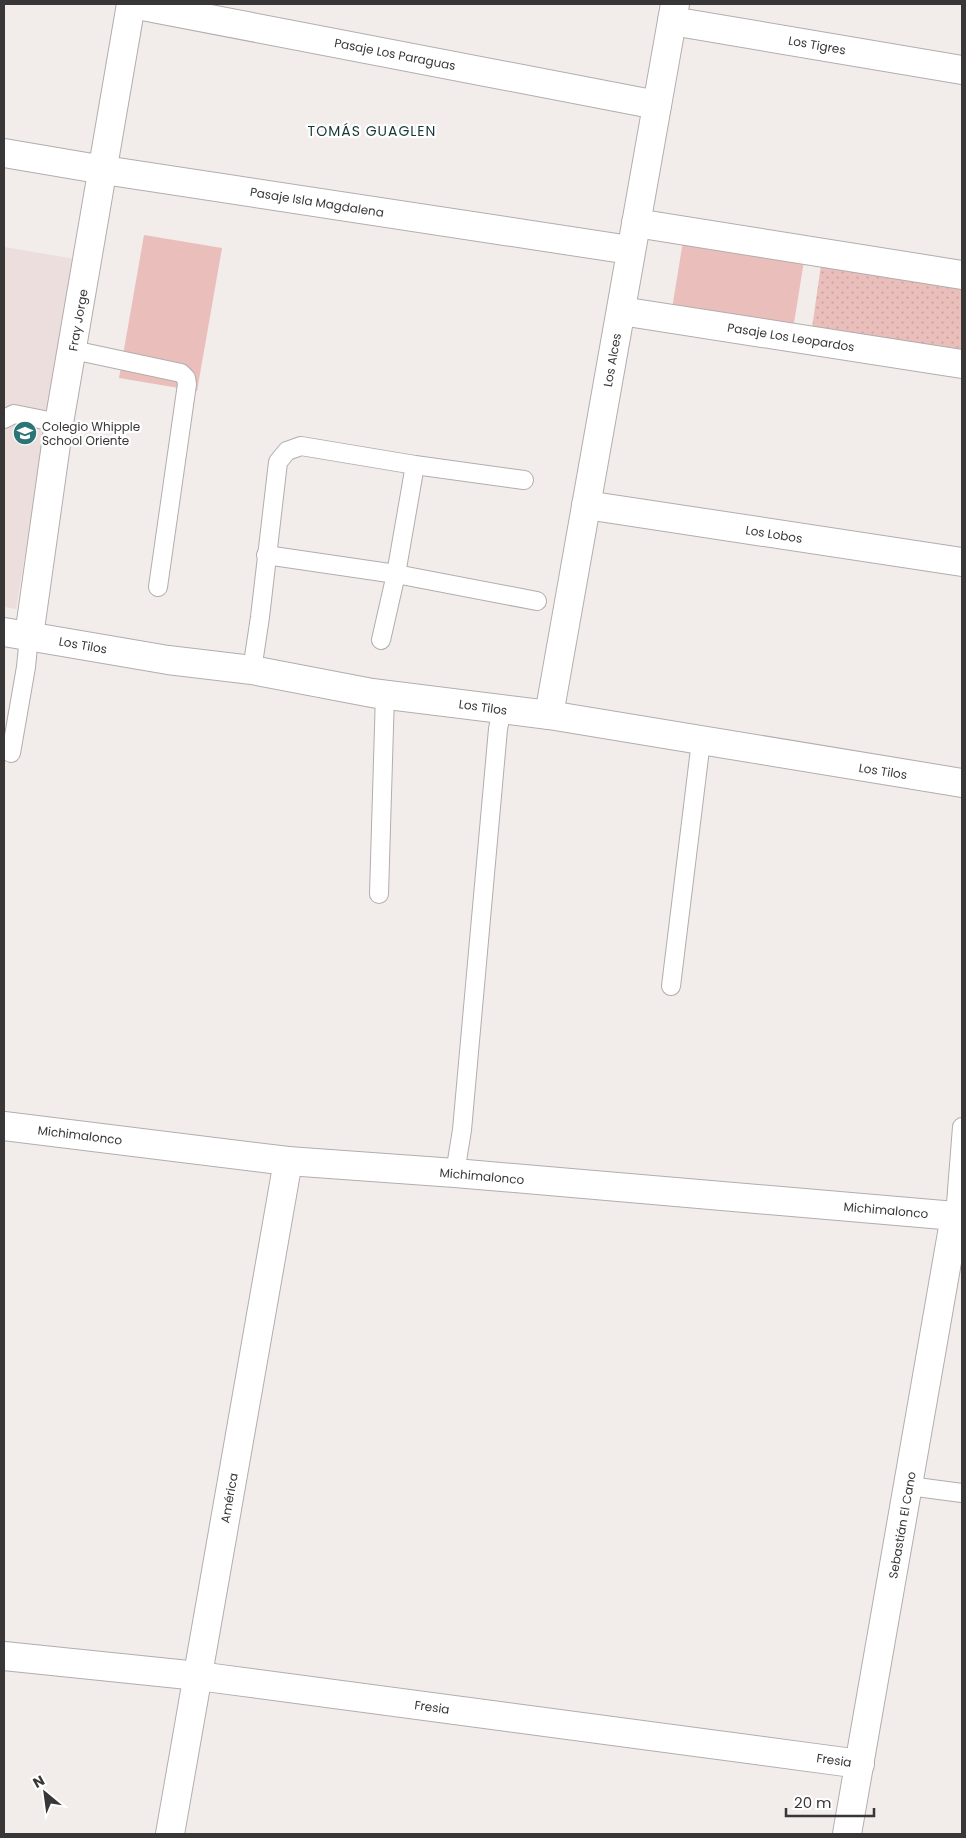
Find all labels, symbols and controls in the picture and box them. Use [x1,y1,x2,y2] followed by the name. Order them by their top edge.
[787,32,847,58] street label: Los Tigres
[333,34,457,74] street label: Pasaje Los Paraguas
[308,121,436,141] district label: TOMÁS GUAGLEN
[249,183,385,221] street label: Pasaje Isla Magdalena
[64,288,92,352] street label: Fray Jorge
[726,319,856,355] street label: Pasaje Los Leopardos
[599,332,625,388] street label: Los Alces
[42,418,140,449] place label: Colegio Whipple School Oriente
[12,420,38,446] school or university icon: Colegio Whipple School Oriente
[744,521,804,547] street label: Los Lobos
[58,632,108,658] street label: Los Tilos
[458,695,508,719] street label: Los Tilos
[858,759,908,783] street label: Los Tilos
[37,1121,124,1149] street label: Michimalonco
[439,1164,525,1188] street label: Michimalonco
[843,1198,929,1222] street label: Michimalonco
[884,1470,920,1580] street label: Sebastián El Cano
[216,1472,242,1524] street label: América
[413,1696,451,1718] street label: Fresia
[815,1749,853,1771] street label: Fresia
[20,1768,70,1818] north arrow
[29,1770,48,1793] text: N
[786,1786,874,1818] scale bar
[794,1792,832,1813] text: 20 m

